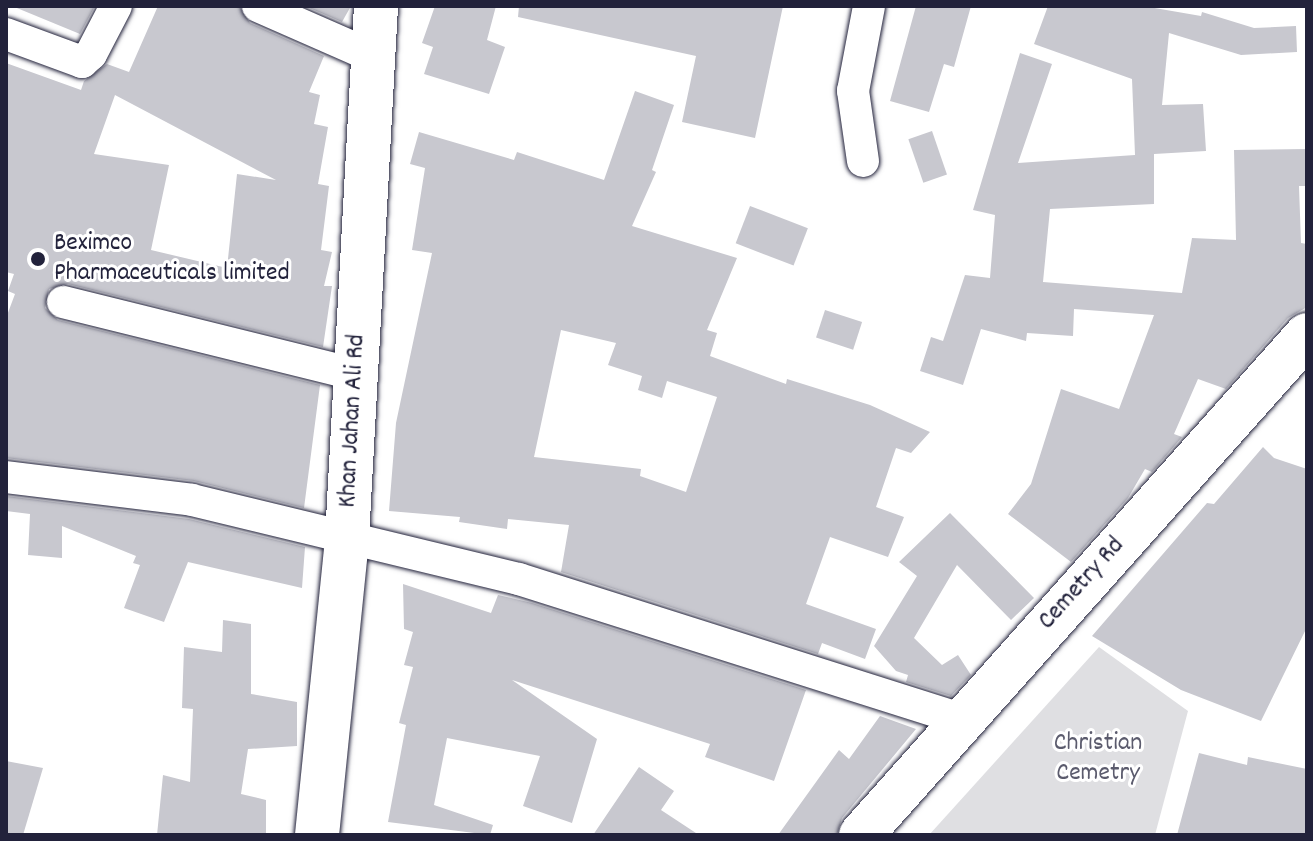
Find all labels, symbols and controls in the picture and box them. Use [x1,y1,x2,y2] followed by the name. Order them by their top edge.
[54,228,290,290] place label: Beximco Pharmaceuticals limited
[29,250,47,268] marker: Beximco Pharmaceuticals limited
[333,333,373,509] street label: Khan Jahan Ali Rd
[1032,531,1132,637] street label: Cemetry Rd
[1054,728,1142,790] park label: Christian Cemetry

